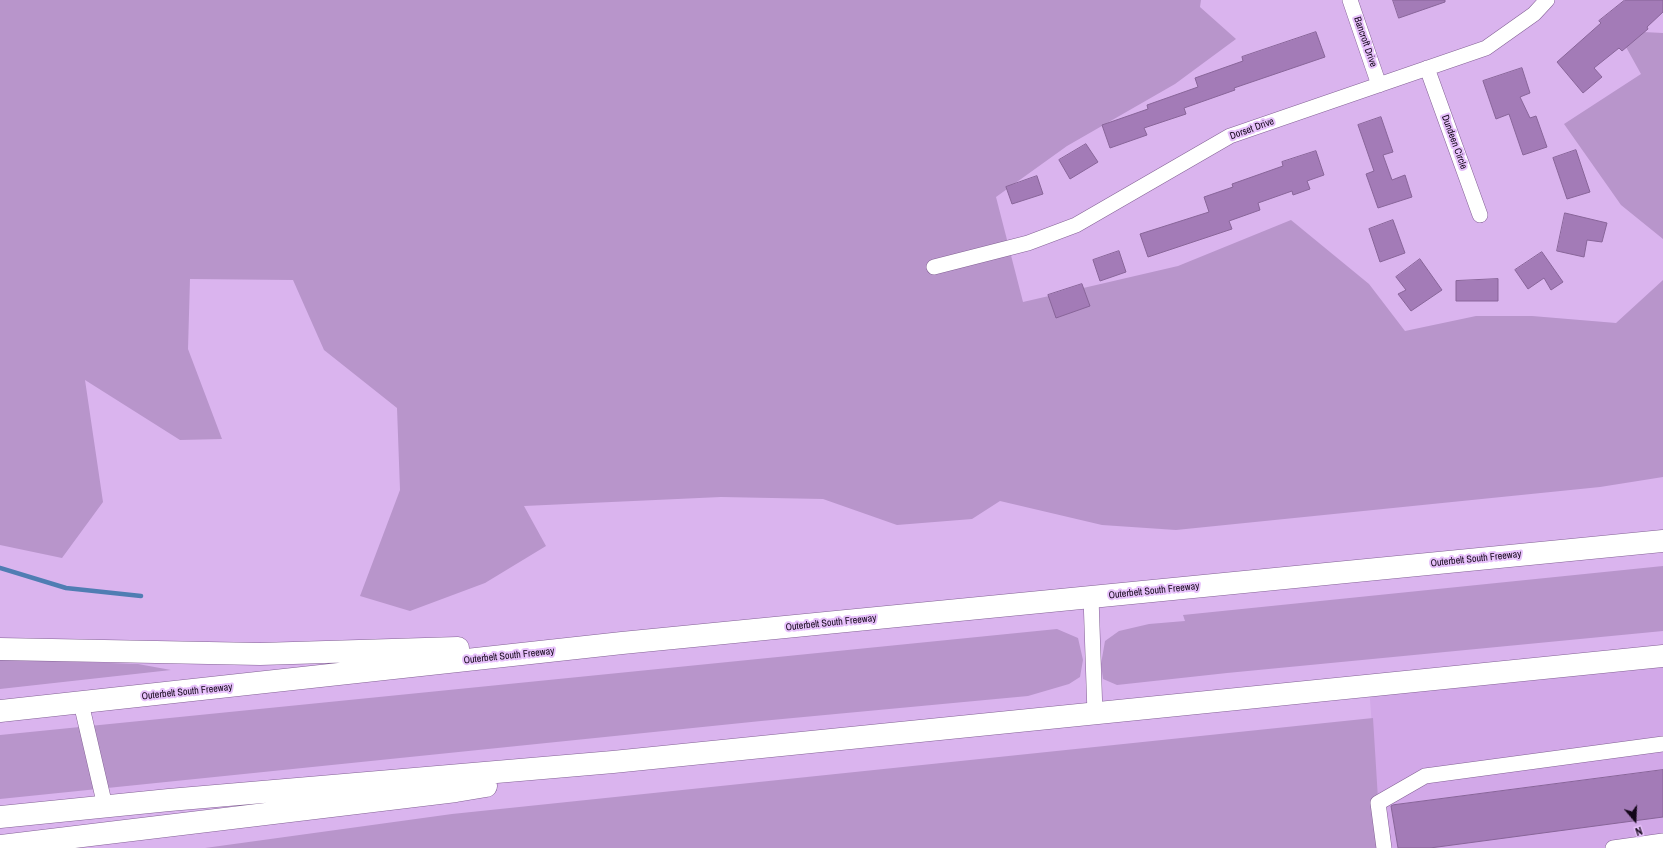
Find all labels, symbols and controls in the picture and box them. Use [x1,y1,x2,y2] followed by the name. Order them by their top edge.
[1351,15,1379,69] street label: Bancroft Drive
[1439,113,1469,171] street label: Dundeen Circle
[1228,115,1276,143] street label: Dorset Drive
[1430,548,1522,570] street label: Outerbelt South Freeway
[1108,580,1200,602] street label: Outerbelt South Freeway
[785,612,877,634] street label: Outerbelt South Freeway
[463,645,555,667] street label: Outerbelt South Freeway
[141,681,233,703] street label: Outerbelt South Freeway
[1615,800,1655,840] north arrow
[1634,824,1644,839] text: N

